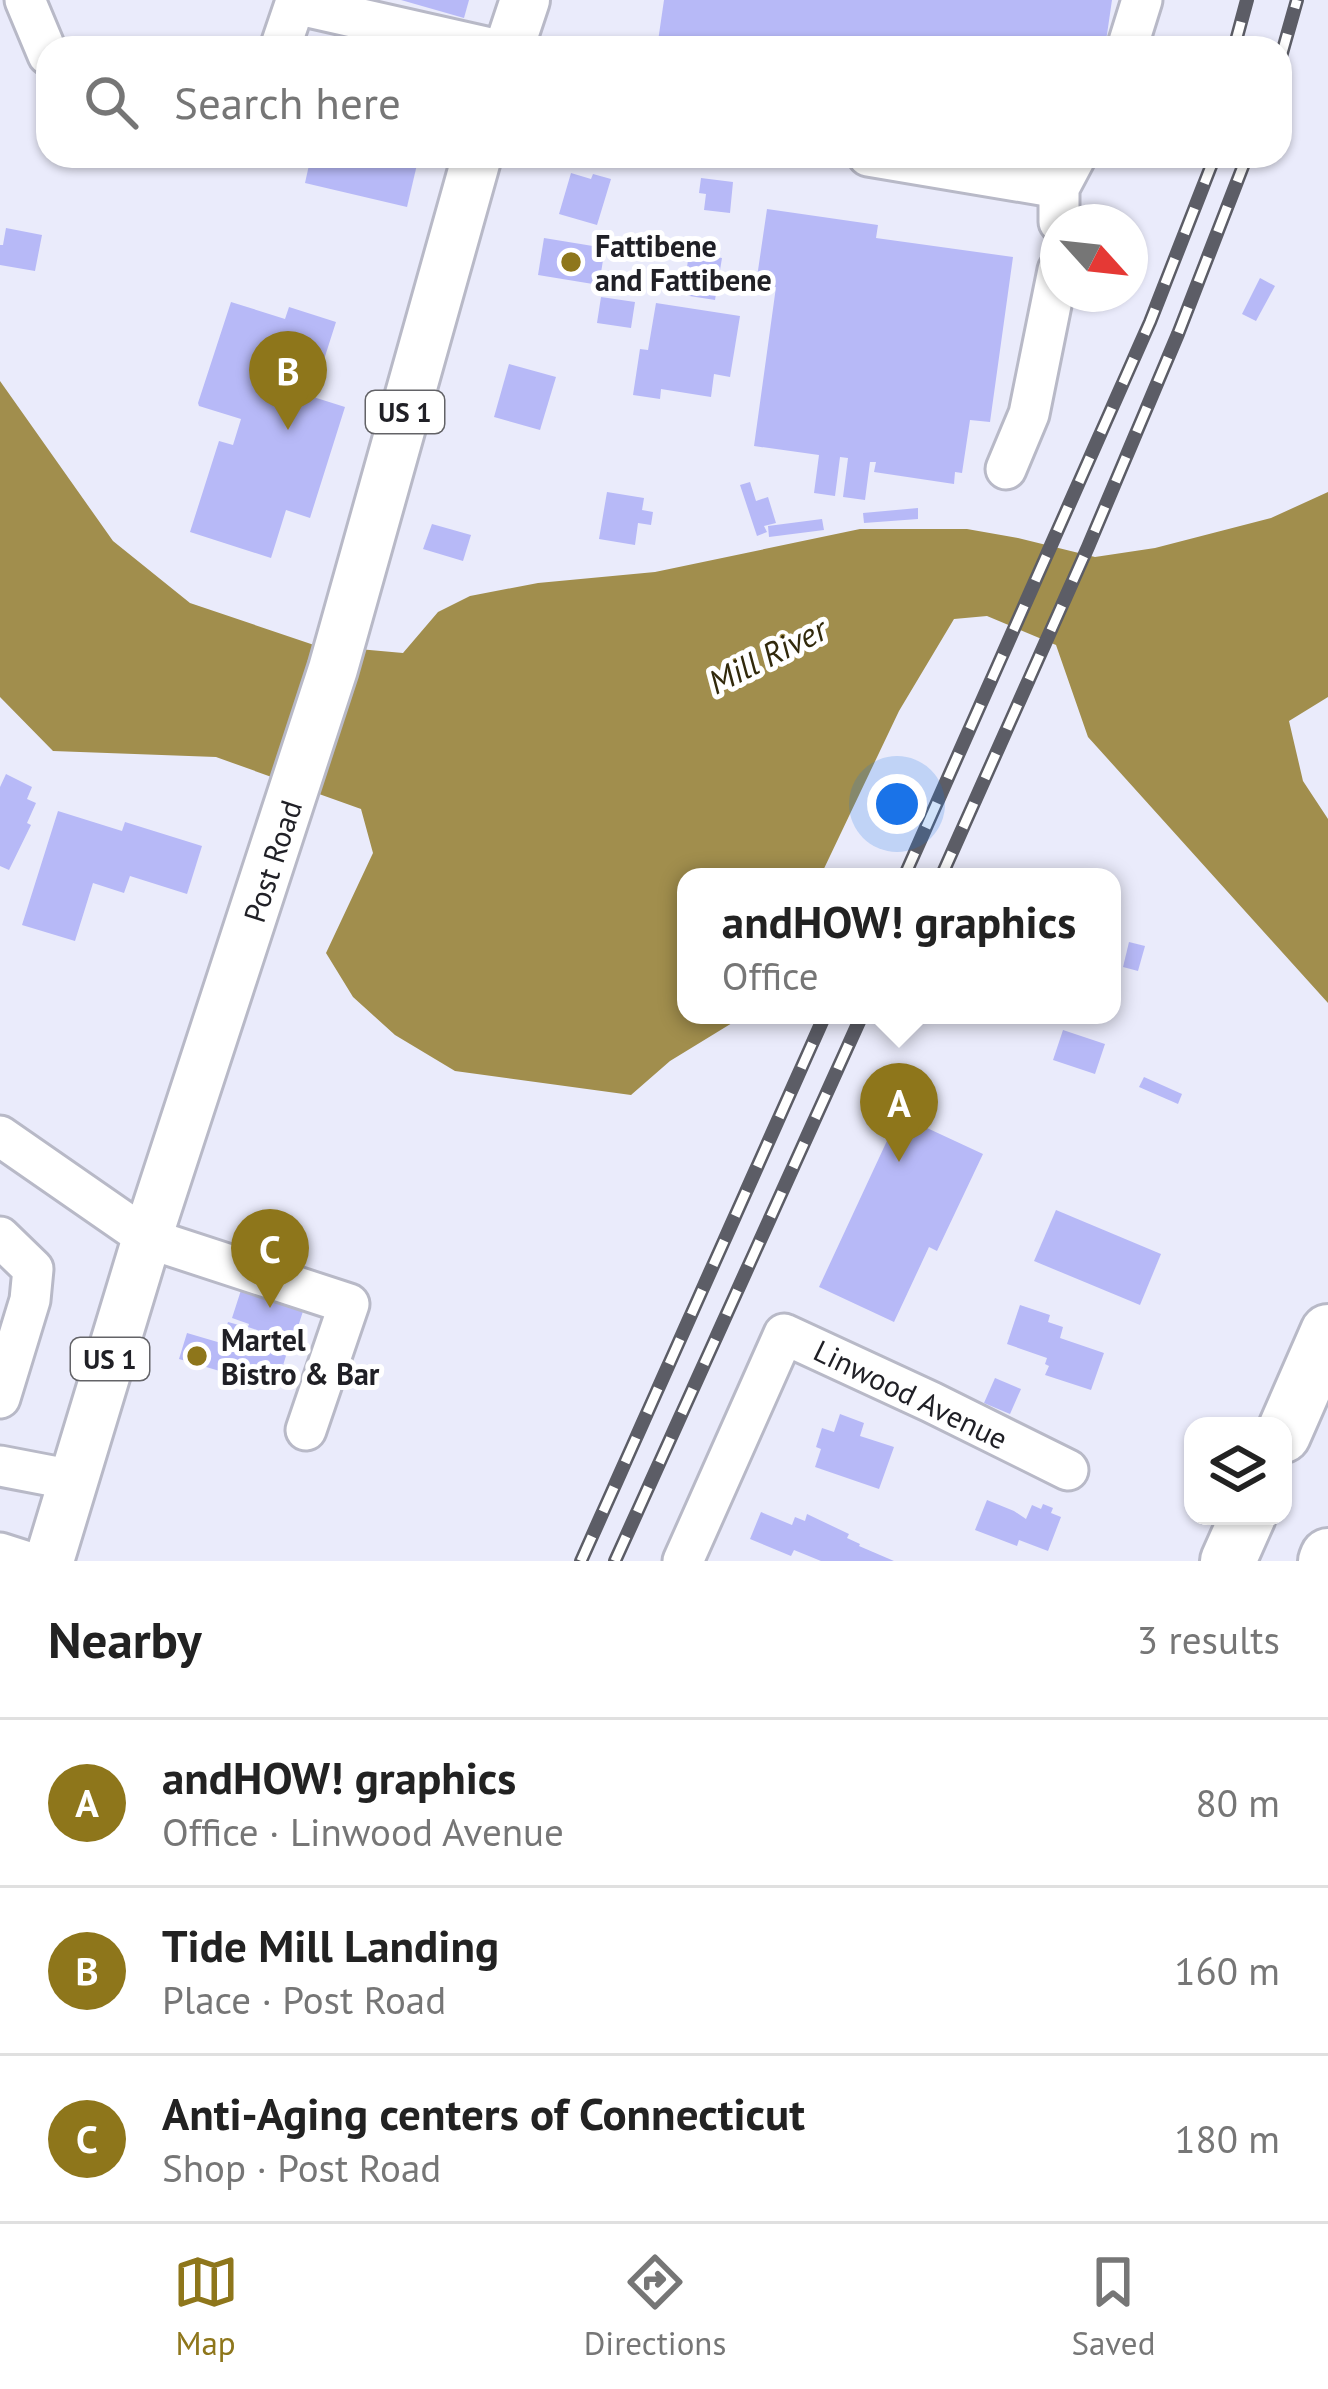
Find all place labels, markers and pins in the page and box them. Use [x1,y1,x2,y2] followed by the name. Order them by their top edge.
[595,226,772,299] place label: Fattibene and Fattibene
[558,249,584,275] marker: Fattibene and Fattibene
[249,331,327,430] pin: B
[860,1063,938,1162] pin: A
[231,1209,309,1308] pin: C
[221,1320,380,1393] place label: Martel Bistro & Bar
[184,1343,210,1369] marker: Martel Bistro & Bar

